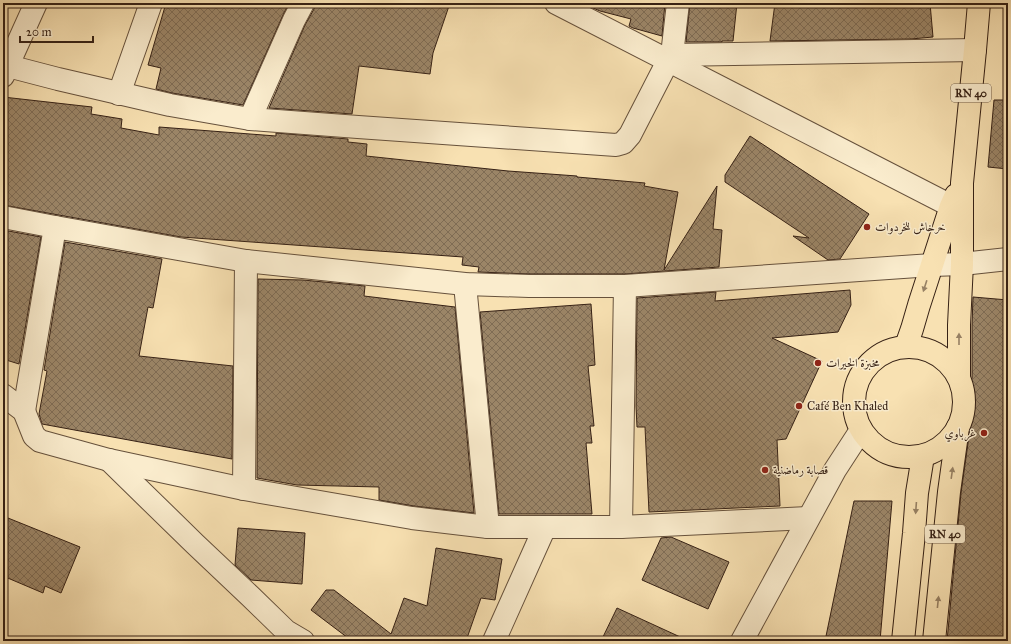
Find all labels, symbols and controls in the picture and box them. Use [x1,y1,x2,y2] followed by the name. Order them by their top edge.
[20,18,93,44] scale bar
[26,25,52,39] text: 20 m
[951,84,991,102] road number: RN 40
[875,220,946,235] place label: خرخاش للخردوات
[862,222,872,232] marker: خرخاش للخردوات
[922,280,928,292] one-way arrow
[956,332,962,345] one-way arrow
[826,356,880,371] place label: مخبزة الخيرات
[813,358,823,368] marker: مخبزة الخيرات
[807,399,888,413] place label: Café Ben Khaled
[794,401,804,411] marker: Café Ben Khaled
[945,426,976,443] place label: غرباوي
[979,428,989,438] marker: غرباوي
[773,463,828,477] place label: قصابة رماضنية
[760,465,770,475] marker: قصابة رماضنية
[949,467,955,479] one-way arrow
[912,502,919,514] one-way arrow
[925,525,965,543] road number: RN 40
[935,596,942,608] one-way arrow

